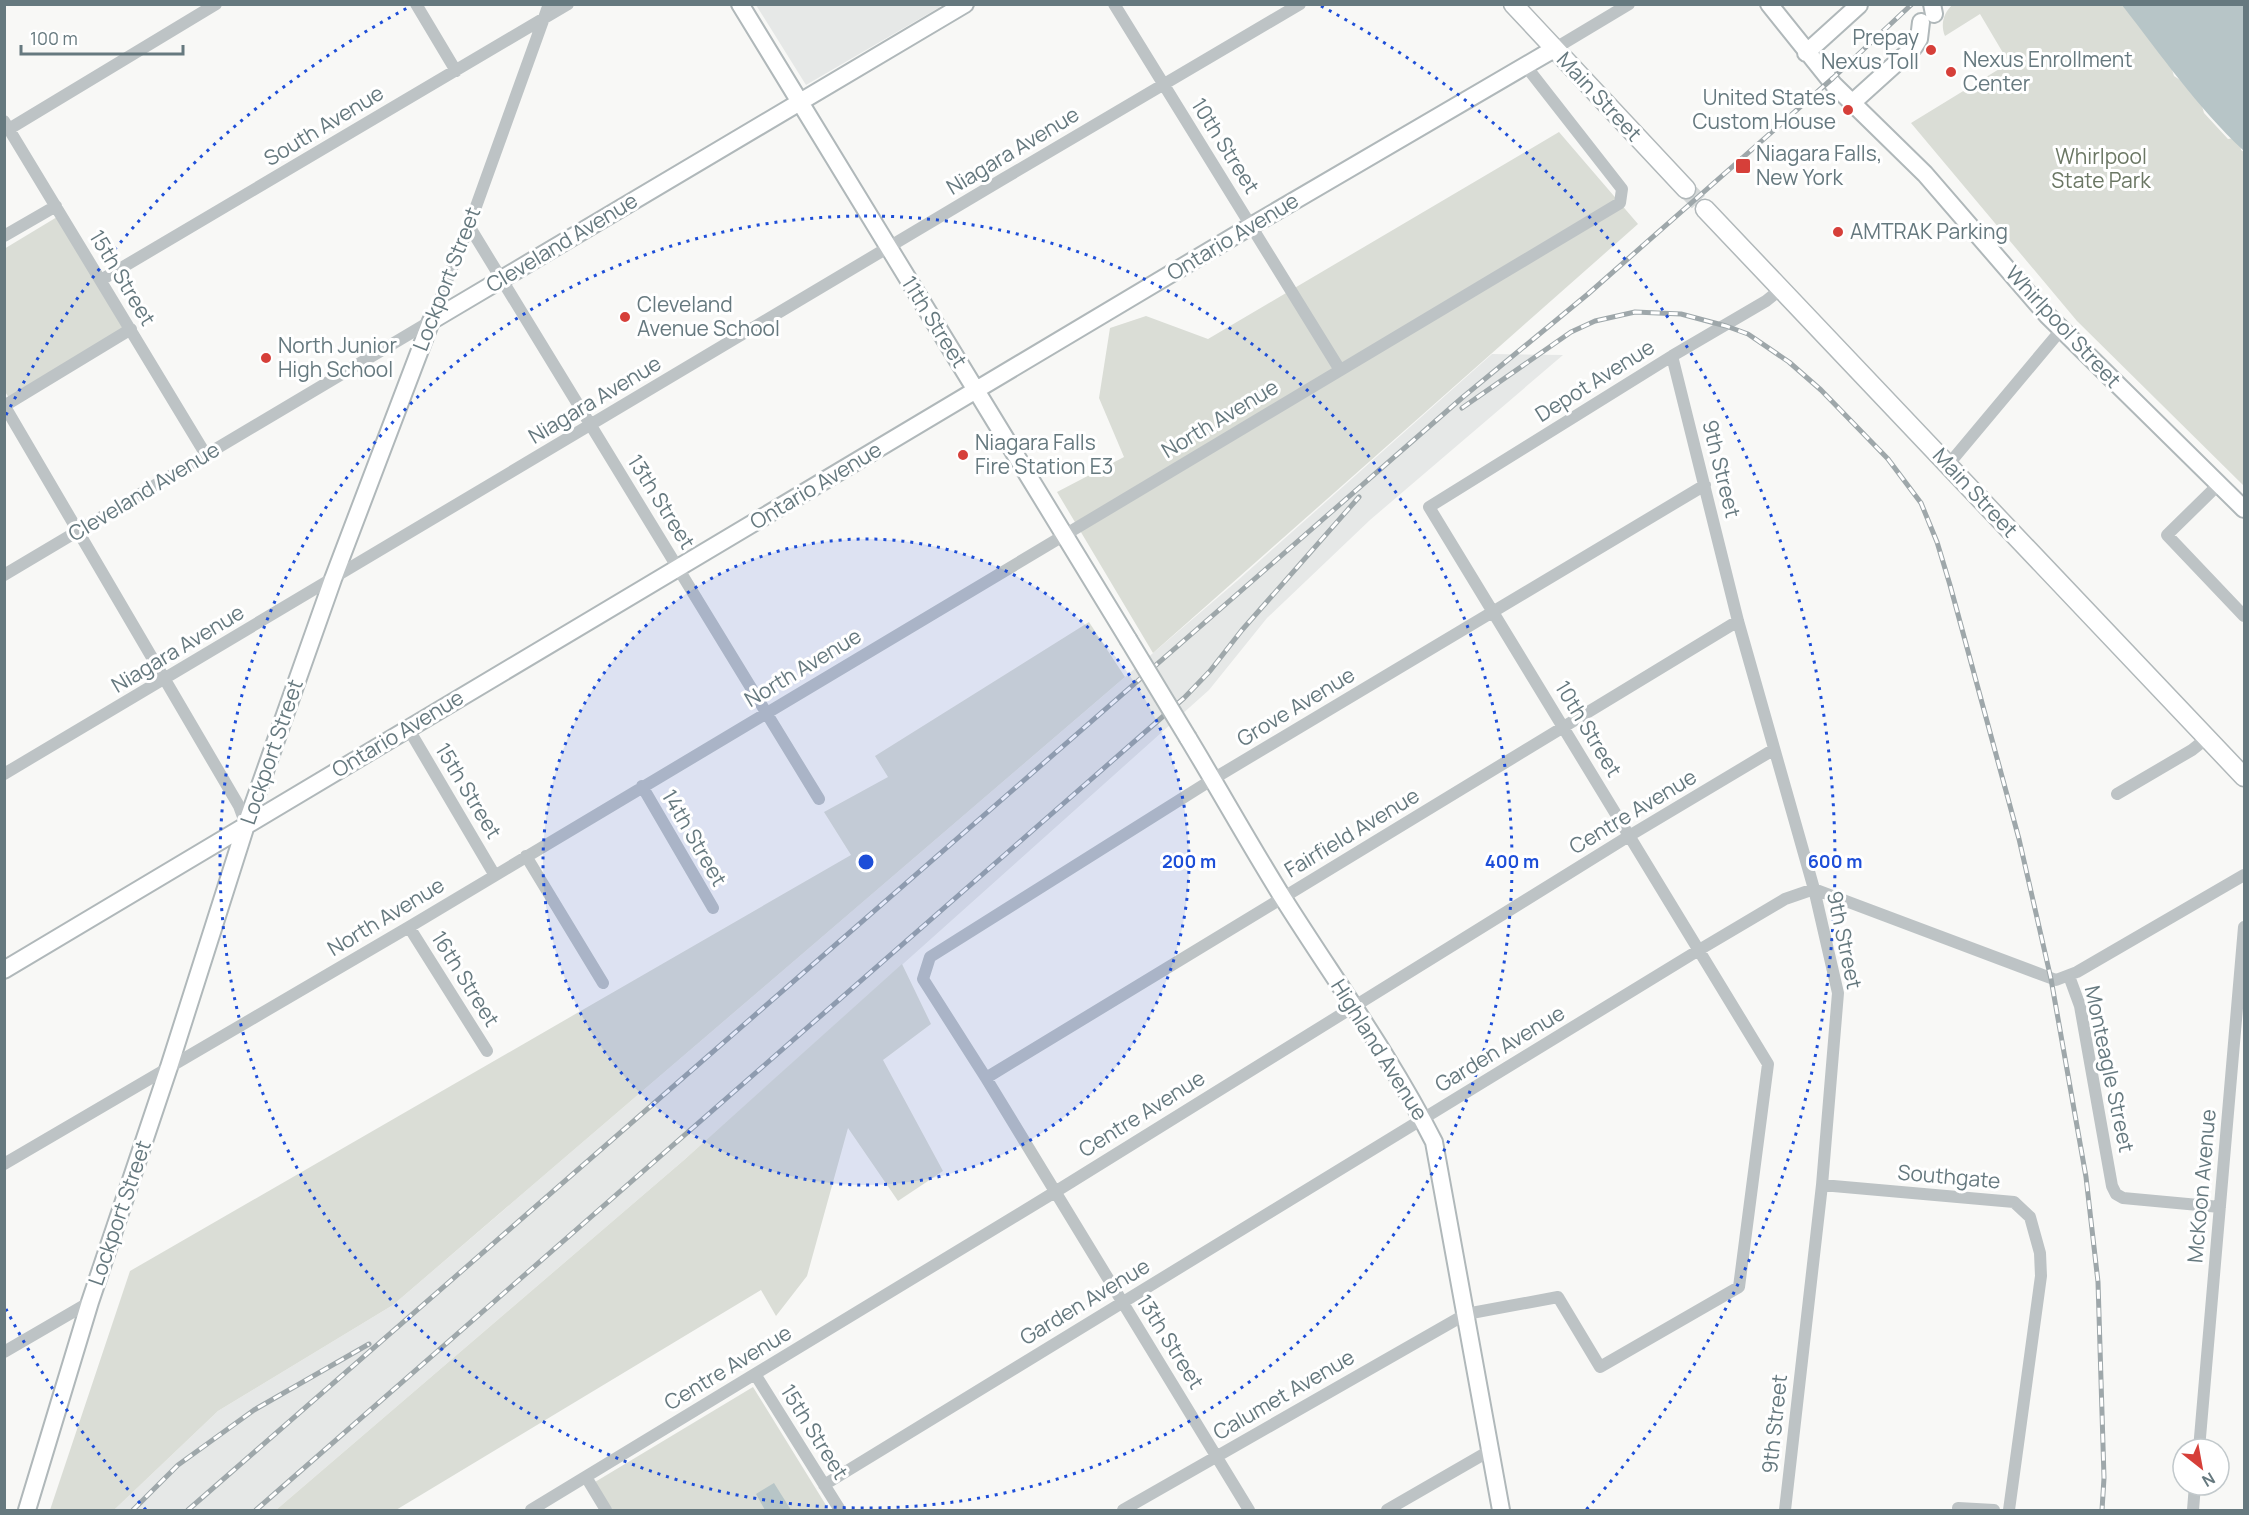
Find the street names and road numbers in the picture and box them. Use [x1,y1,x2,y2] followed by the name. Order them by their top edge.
[1551,46,1648,147] street label: Main Street
[258,78,388,172] street label: South Avenue
[1185,92,1266,199] street label: 10th Street
[941,100,1084,201] street label: Niagara Avenue
[481,186,642,298] street label: Cleveland Avenue
[1162,186,1303,286] street label: Ontario Avenue
[406,203,486,355] street label: Lockport Street
[83,224,162,331] street label: 15th Street
[2000,259,2128,393] street label: Whirlpool Street
[896,270,974,373] street label: 11th Street
[1530,332,1659,428] street label: Depot Avenue
[523,349,666,450] street label: Niagara Avenue
[1156,372,1283,464] street label: North Avenue
[1696,417,1748,521] street label: 9th Street
[63,435,224,547] street label: Cleveland Avenue
[745,435,886,535] street label: Ontario Avenue
[1927,442,2024,543] street label: Main Street
[622,449,702,554] street label: 13th Street
[106,598,249,699] street label: Niagara Avenue
[739,621,866,713] street label: North Avenue
[1231,660,1360,752] street label: Grove Avenue
[233,675,309,828] street label: Lockport Street
[1549,675,1629,782] street label: 10th Street
[327,683,468,783] street label: Ontario Avenue
[429,737,508,844] street label: 15th Street
[1564,762,1701,860] street label: Centre Avenue
[1279,781,1424,883] street label: Fairfield Avenue
[656,784,734,891] street label: 14th Street
[322,870,449,962] street label: North Avenue
[1821,888,1869,992] street label: 9th Street
[425,925,506,1032] street label: 16th Street
[1325,973,1435,1125] street label: Highland Avenue
[2079,983,2141,1155] street label: Monteagle Street
[1429,998,1570,1098] street label: Garden Avenue
[1073,1063,1210,1163] street label: Centre Avenue
[2180,1108,2222,1264] street label: McKoon Avenue
[81,1136,157,1289] street label: Lockport Street
[1897,1158,2002,1194] street label: Southgate
[1014,1251,1155,1351] street label: Garden Avenue
[1131,1289,1211,1394] street label: 13th Street
[659,1318,796,1416] street label: Centre Avenue
[1208,1342,1359,1446] street label: Calumet Avenue
[1755,1373,1793,1475] street label: 9th Street
[775,1379,855,1484] street label: 15th Street

